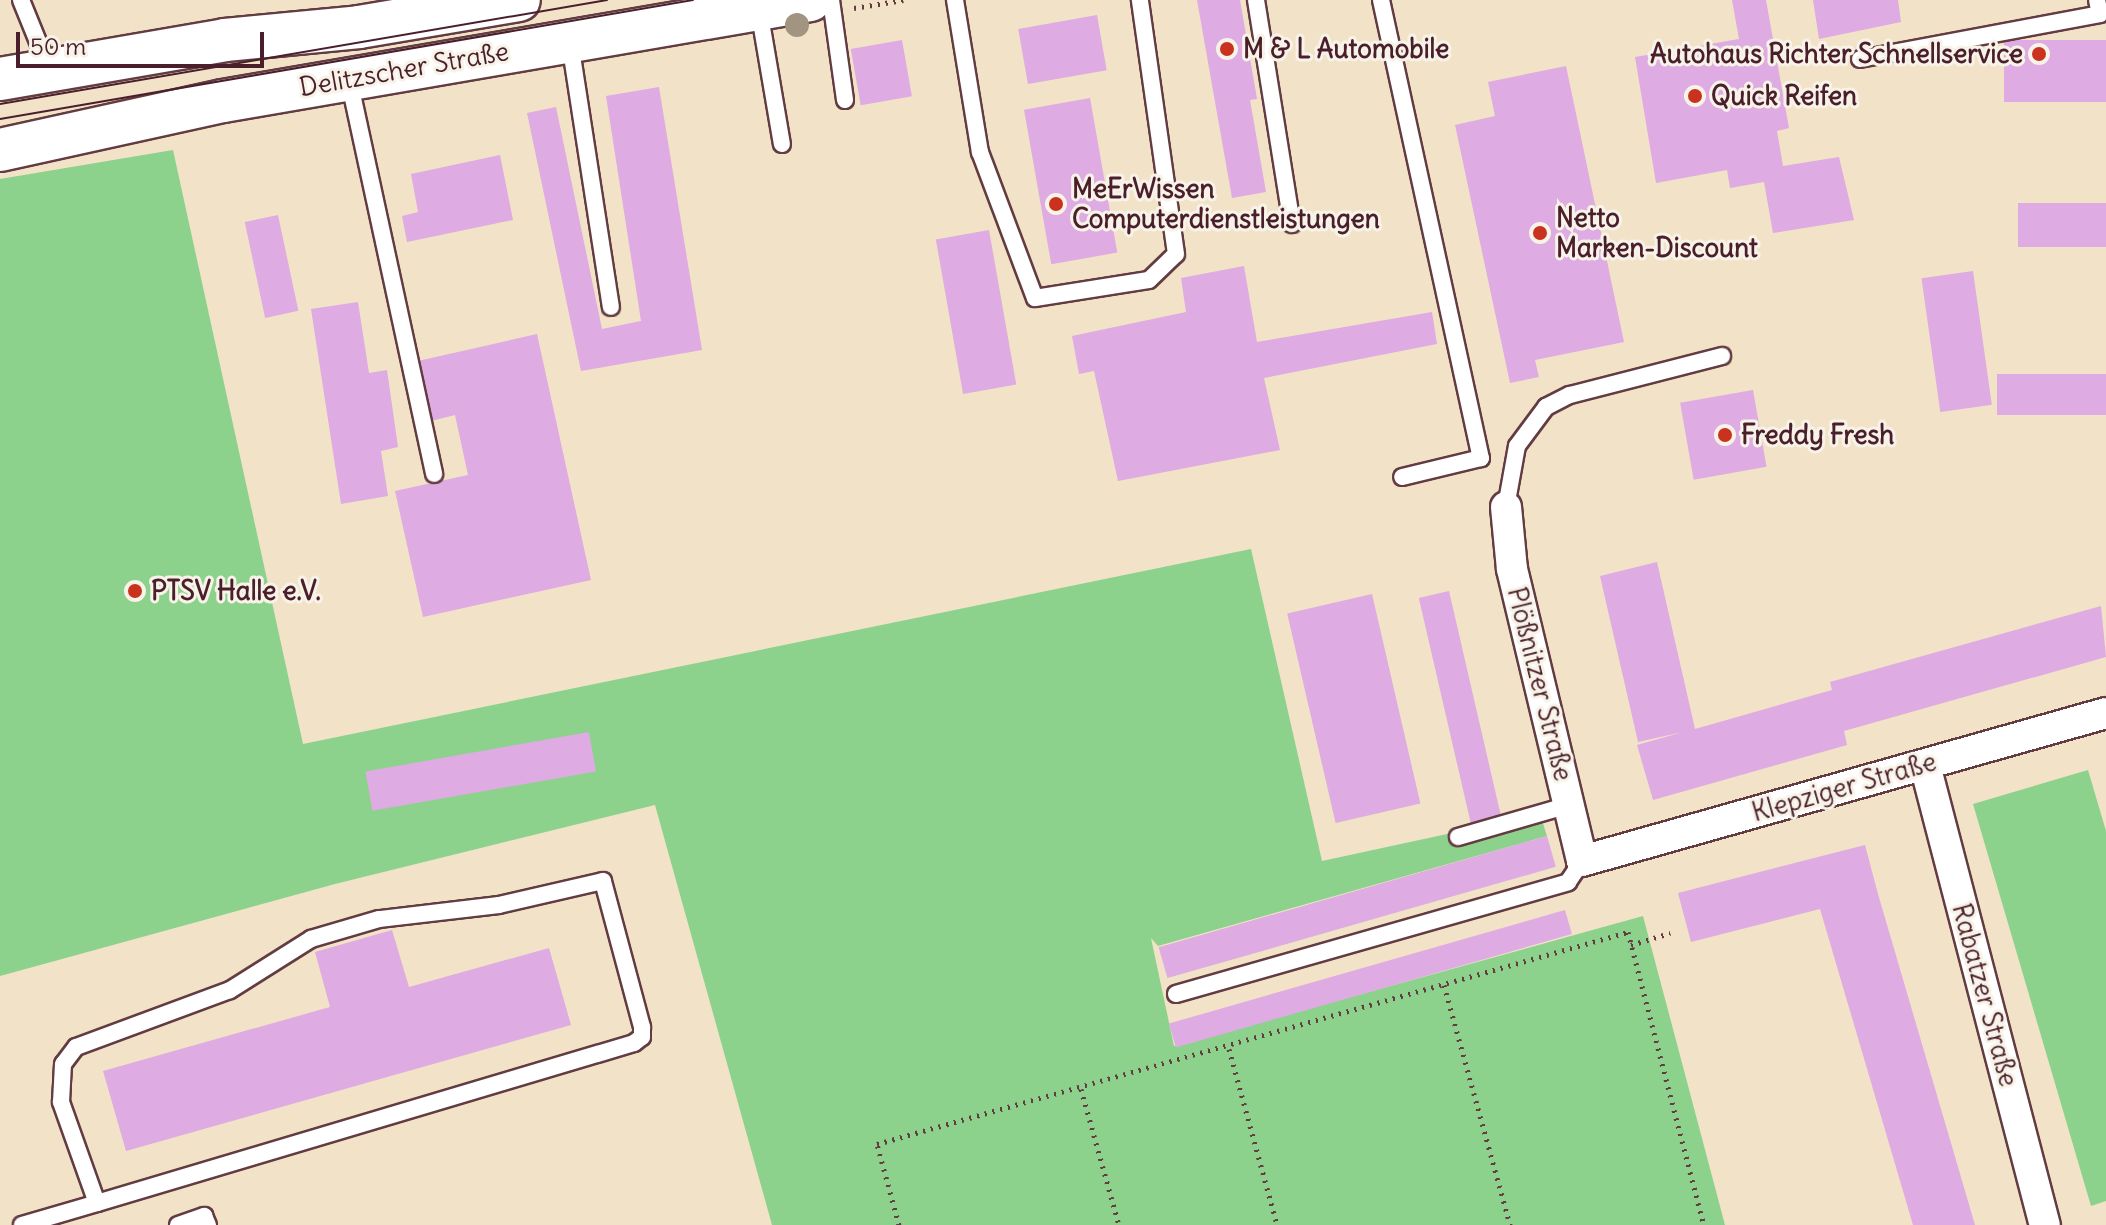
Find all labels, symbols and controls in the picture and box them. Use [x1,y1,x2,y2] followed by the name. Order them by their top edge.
[20,16,268,66] scale bar
[30,31,86,61] text: 50 m
[1243,33,1449,65] place label: M & L Automobile
[297,35,511,103] street label: Delitzscher Straße
[1650,38,2023,70] place label: Autohaus Richter Schnellservice
[1218,40,1236,58] marker: M & L Automobile
[2030,45,2048,63] marker: Autohaus Richter Schnellservice
[1711,80,1857,112] place label: Quick Reifen
[1686,87,1704,105] marker: Quick Reifen
[1072,173,1380,234] place label: MeErWissen Computerdienstleistungen
[1047,195,1065,213] marker: MeErWissen Computerdienstleistungen
[1556,202,1758,264] place label: Netto Marken-Discount
[1531,224,1549,242] marker: Netto Marken-Discount
[1741,419,1894,451] place label: Freddy Fresh
[1716,426,1734,444] marker: Freddy Fresh
[151,575,321,607] place label: PTSV Halle e.V.
[126,582,144,600] marker: PTSV Halle e.V.
[1501,584,1579,784] street label: Plößnitzer Straße
[1748,746,1940,828] street label: Klepziger Straße
[1946,900,2024,1090] street label: Rabatzer Straße

